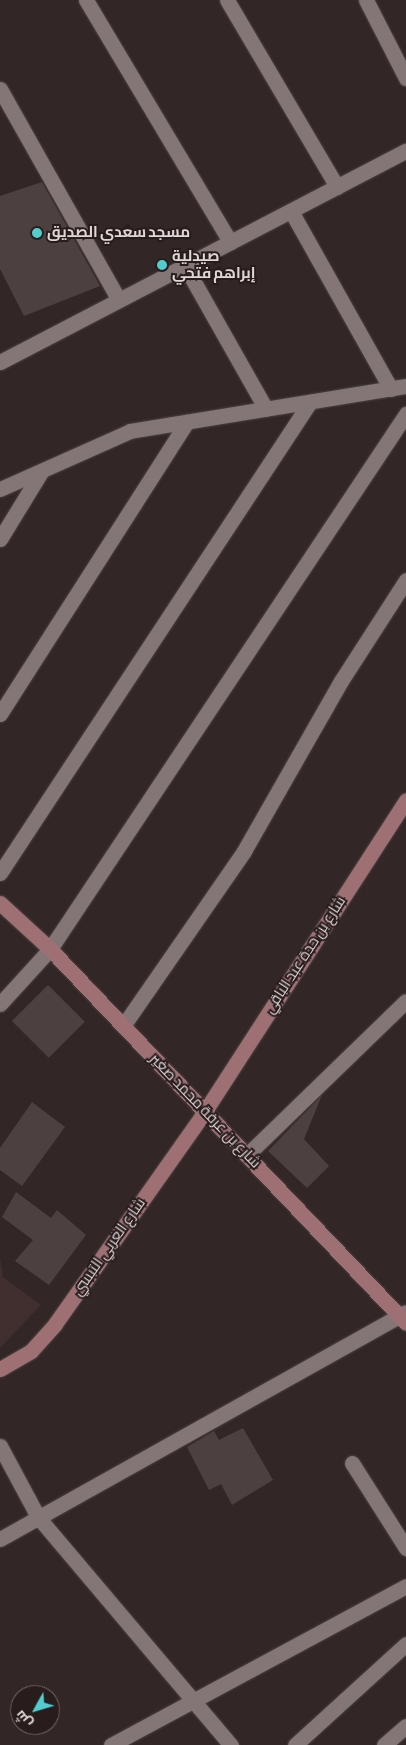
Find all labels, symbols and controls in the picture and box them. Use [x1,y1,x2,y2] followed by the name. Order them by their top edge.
[47,224,190,242] place label: مسجد سعدي الصديق
[31,227,43,239] marker: مسجد سعدي الصديق
[172,247,255,282] place label: صيدلية إبراهم فتحي
[156,259,168,271] marker: صيدلية إبراهم فتحي
[260,893,350,1017] street label: شارع بن حدة عبد الباقي
[146,1050,264,1172] street label: شارع بن عرفة محمد صغير
[69,1195,149,1299] street label: شارع العربي التبسي
[10,1685,60,1735] north arrow
[13,1707,35,1730] text: ش

